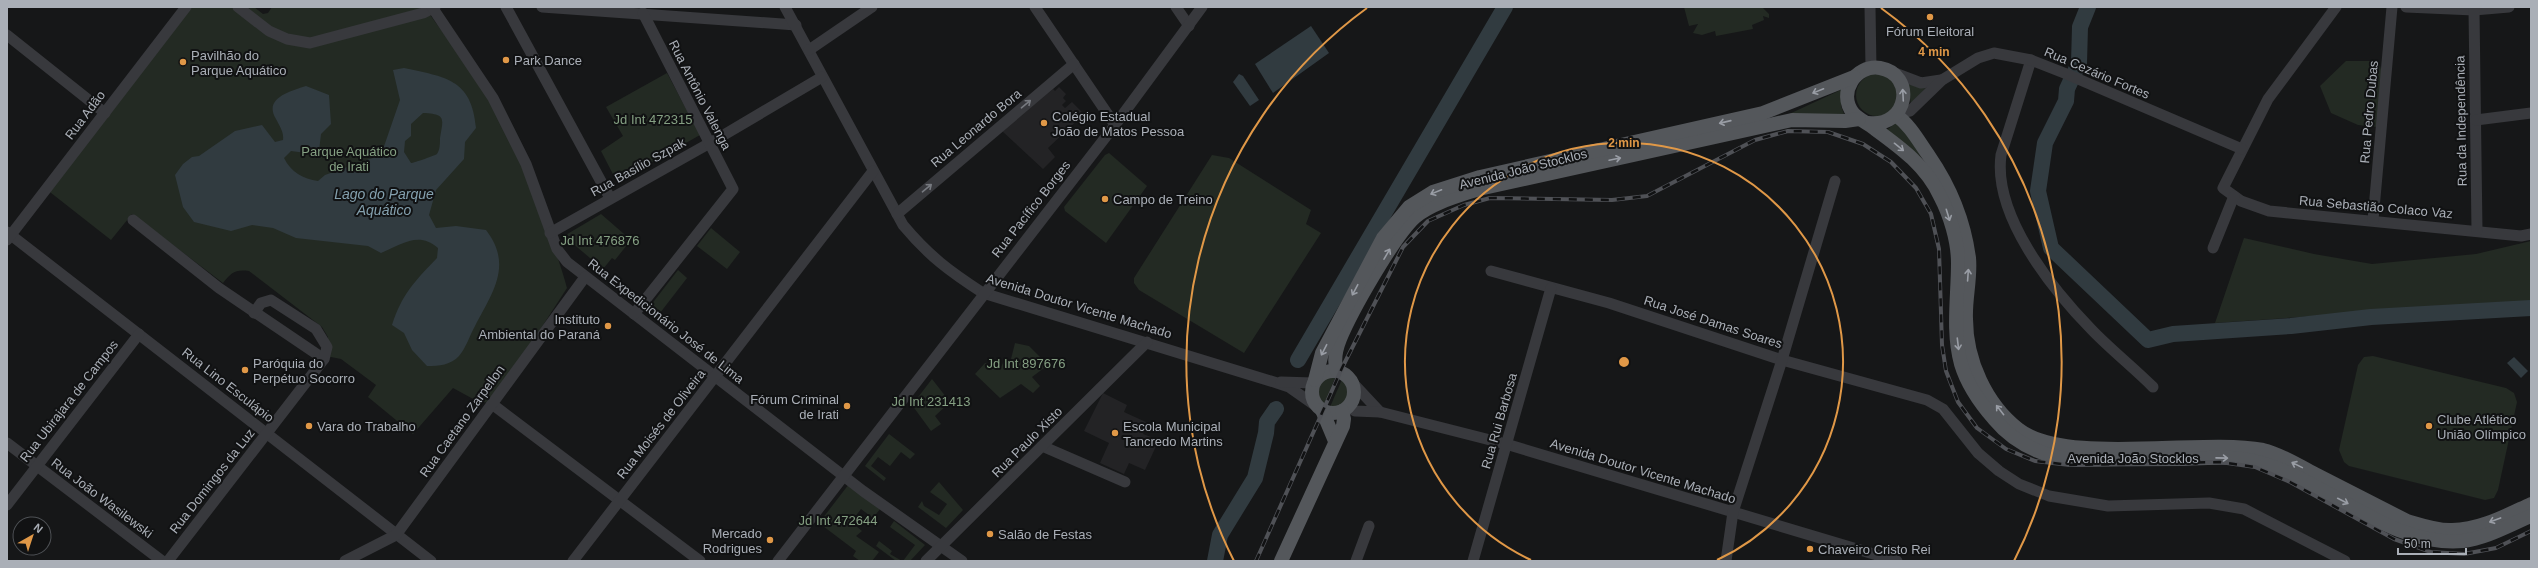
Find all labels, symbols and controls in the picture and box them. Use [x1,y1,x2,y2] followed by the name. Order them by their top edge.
[1925,12,1935,22] marker: Fórum Eleitoral
[1886,24,1974,39] place label: Fórum Eleitoral
[666,38,735,153] street label: Rua Antônio Valenga
[2042,44,2152,102] street label: Rua Cezário Fortes
[1918,45,1950,59] text: 4 min
[191,48,286,78] place label: Pavilhão do Parque Aquático
[514,53,582,68] place label: Park Dance
[501,55,511,65] marker: Park Dance
[2452,55,2470,187] street label: Rua da Independência
[178,57,188,67] marker: Pavilhão do Parque Aquático
[2357,59,2381,164] street label: Rua Pedro Dubas
[928,85,1025,170] street label: Rua Leonardo Bora
[62,88,108,142] street label: Rua Adão
[1813,88,1825,96] one-way arrow
[1899,89,1906,102] one-way arrow
[1021,100,1032,109] one-way arrow
[1052,109,1185,139] place label: Colégio Estadual João de Matos Pessoa
[614,112,692,127] park label: Jd Int 472315
[1039,118,1049,128] marker: Colégio Estadual João de Matos Pessoa
[1719,119,1732,126] one-way arrow
[588,134,689,199] street label: Rua Basílio Szpak
[1608,136,1640,150] text: 2 min
[1893,142,1904,151] one-way arrow
[301,144,397,174] park label: Parque Aquático de Irati
[1457,146,1589,192] street label: Avenida João Stocklos
[1608,154,1621,162] one-way arrow
[989,157,1074,260] street label: Rua Pacífico Borges
[922,184,932,193] one-way arrow
[334,186,434,218] water label: Lago do Parque Aquático
[1430,188,1442,196] one-way arrow
[1113,192,1213,207] place label: Campo de Treino
[2298,193,2454,221] street label: Rua Sebastião Colaco Vaz
[1100,194,1110,204] marker: Campo de Treino
[1945,208,1952,221] one-way arrow
[561,233,639,248] park label: Jd Int 476876
[1384,249,1392,261] one-way arrow
[585,255,748,387] street label: Rua Expedicionário José de Lima
[1965,269,1972,282] one-way arrow
[984,271,1174,341] street label: Avenida Doutor Vicente Machado
[1351,283,1358,295] one-way arrow
[1642,293,1785,352] street label: Rua José Damas Soares
[479,312,601,342] place label: Instituto Ambiental do Paraná
[603,321,613,331] marker: Instituto Ambiental do Paraná
[17,337,121,465] street label: Rua Ubirajara de Campos
[1954,337,1962,350] one-way arrow
[1320,343,1327,355] one-way arrow
[179,345,277,425] street label: Rua Lino Esculápio
[1617,355,1631,369] centre of rings
[253,356,355,386] place label: Paróquia do Perpétuo Socorro
[987,356,1065,371] park label: Jd Int 897676
[416,362,508,480] street label: Rua Caetano Zarpellon
[240,365,250,375] marker: Paróquia do Perpétuo Socorro
[614,366,709,482] street label: Rua Moisés de Oliveira
[1478,371,1520,471] street label: Rua Rui Barbosa
[750,392,839,422] place label: Fórum Criminal de Irati
[892,394,970,409] park label: Jd Int 231413
[842,401,852,411] marker: Fórum Criminal de Irati
[989,404,1065,480] street label: Rua Paulo Xisto
[1996,405,2005,416] one-way arrow
[2437,412,2526,442] place label: Clube Atlético União Olímpico
[317,419,416,434] place label: Vara do Trabalho
[1123,419,1223,449] place label: Escola Municipal Tancredo Martins
[304,421,314,431] marker: Vara do Trabalho
[2424,421,2434,431] marker: Clube Atlético União Olímpico
[166,426,258,536] street label: Rua Domingos da Luz
[1110,428,1120,438] marker: Escola Municipal Tancredo Martins
[1548,436,1738,506] street label: Avenida Doutor Vicente Machado
[2067,451,2199,466] street label: Avenida João Stocklos
[48,455,156,541] street label: Rua João Wasilewski
[2215,455,2228,462] one-way arrow
[2291,461,2303,468] one-way arrow
[2337,498,2349,506] one-way arrow
[799,513,877,528] park label: Jd Int 472644
[12,516,52,556] north arrow
[2489,517,2502,524] one-way arrow
[31,521,45,535] text: N
[703,526,762,556] place label: Mercado Rodrigues
[998,527,1092,542] place label: Salão de Festas
[985,529,995,539] marker: Salão de Festas
[2398,530,2466,556] scale bar
[765,535,775,545] marker: Mercado Rodrigues
[2404,537,2431,551] text: 50 m
[1818,542,1931,557] place label: Chaveiro Cristo Rei
[1805,544,1815,554] marker: Chaveiro Cristo Rei

